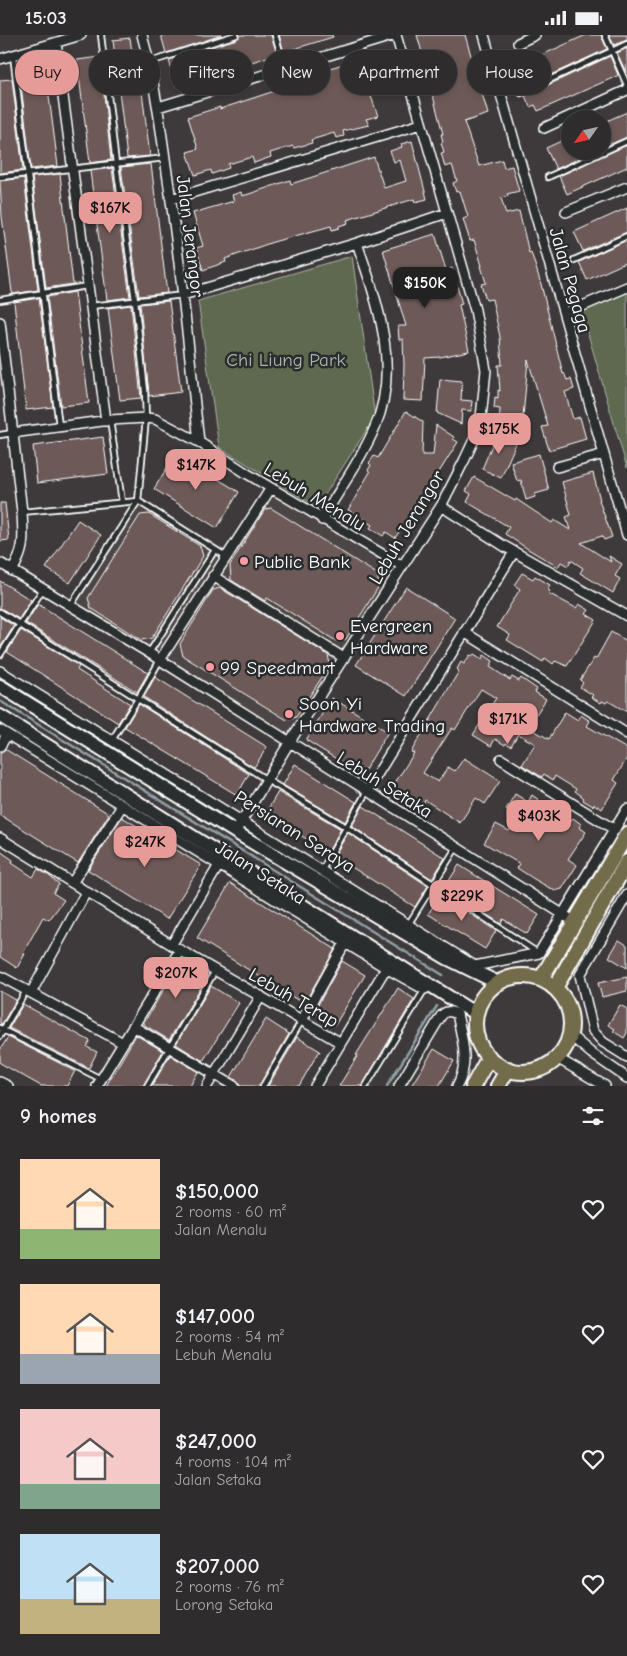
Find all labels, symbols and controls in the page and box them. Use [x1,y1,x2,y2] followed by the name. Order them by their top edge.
[25,7,67,29] text: 15:03
[15,50,79,95] chip: Buy
[89,50,160,95] chip: Rent
[170,50,253,95] chip: Filters
[263,50,330,95] chip: New
[340,50,457,95] chip: Apartment
[467,50,551,95] chip: House
[561,110,611,160] north arrow
[561,110,611,160] map controls
[172,174,208,299] street label: Jalan Jerangor
[75,191,145,234] pin: $167K
[90,199,130,217] text: $167K
[545,225,596,335] street label: Jalan Pegaga
[390,267,460,309] pin: $150K
[404,274,446,292] text: $150K
[226,349,346,371] park label: Chi Liung Park
[464,413,534,455] pin: $175K
[479,420,519,438] text: $175K
[161,449,231,491] pin: $147K
[176,456,216,474] text: $147K
[260,458,369,536] street label: Lebuh Menalu
[364,466,450,588] street label: Lebuh Jerangor
[254,551,351,573] place label: Public Bank
[238,555,250,567] marker: Public Bank
[350,615,432,659] place label: Evergreen Hardware
[334,630,346,642] marker: Evergreen Hardware
[220,657,335,679] place label: 99 Speedmart
[204,661,216,673] marker: 99 Speedmart
[299,693,445,737] place label: Soon Yi Hardware Trading
[473,703,543,745] pin: $171K
[283,708,295,720] marker: Soon Yi Hardware Trading
[489,710,527,728] text: $171K
[333,747,436,823] street label: Lebuh Setaka
[230,786,359,878] street label: Persiaran Seraya
[504,799,574,842] pin: $403K
[517,807,561,825] text: $403K
[110,825,180,868] pin: $247K
[125,833,165,851] text: $247K
[211,836,310,909] street label: Jalan Setaka
[427,879,497,922] pin: $229K
[441,887,483,905] text: $229K
[141,957,211,999] pin: $207K
[245,963,342,1032] street label: Lebuh Terap
[155,964,197,982] text: $207K
[579,1102,607,1130] icon: filters
[20,1104,96,1128] text: 9 homes
[60,1179,120,1239] icon: home
[175,1179,259,1203] text: $150,000
[579,1195,607,1223] icon: heart
[175,1203,286,1221] text: 2 rooms · 60 m²
[175,1221,267,1239] text: Jalan Menalu
[60,1304,120,1364] icon: home
[175,1304,255,1328] text: $147,000
[579,1320,607,1348] icon: heart
[175,1328,284,1346] text: 2 rooms · 54 m²
[175,1346,272,1364] text: Lebuh Menalu
[60,1429,120,1489] icon: home
[175,1429,257,1453] text: $247,000
[579,1445,607,1473] icon: heart
[175,1453,291,1471] text: 4 rooms · 104 m²
[175,1471,261,1489] text: Jalan Setaka
[60,1554,120,1614] icon: home
[175,1554,260,1578] text: $207,000
[579,1570,607,1598] icon: heart
[175,1578,284,1596] text: 2 rooms · 76 m²
[175,1596,273,1614] text: Lorong Setaka

